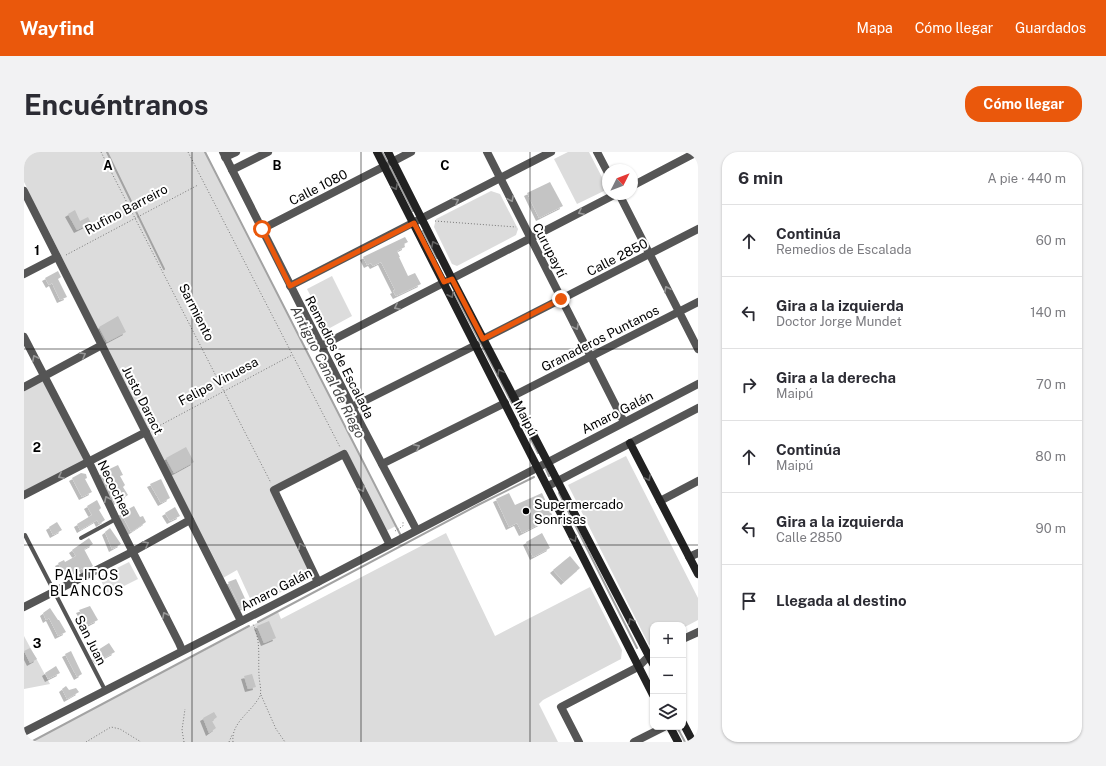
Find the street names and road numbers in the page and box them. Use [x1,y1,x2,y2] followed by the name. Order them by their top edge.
[287,166,350,208] street label: Calle 1080
[82,181,170,238] street label: Rufino Barreiro
[529,220,570,281] street label: Curupaytí
[584,236,650,279] street label: Calle 2850
[176,281,217,343] street label: Sarmiento
[302,294,377,421] street label: Remedios de Escalada
[539,302,662,375] street label: Granaderos Puntanos
[176,354,261,409] street label: Felipe Vinuesa
[119,364,166,437] street label: Justo Daract
[579,388,656,437] street label: Amaro Galán
[510,398,541,438] street label: Maipú
[95,458,135,519] street label: Necochea
[238,565,315,614] street label: Amaro Galán
[72,613,109,668] street label: San Juan

